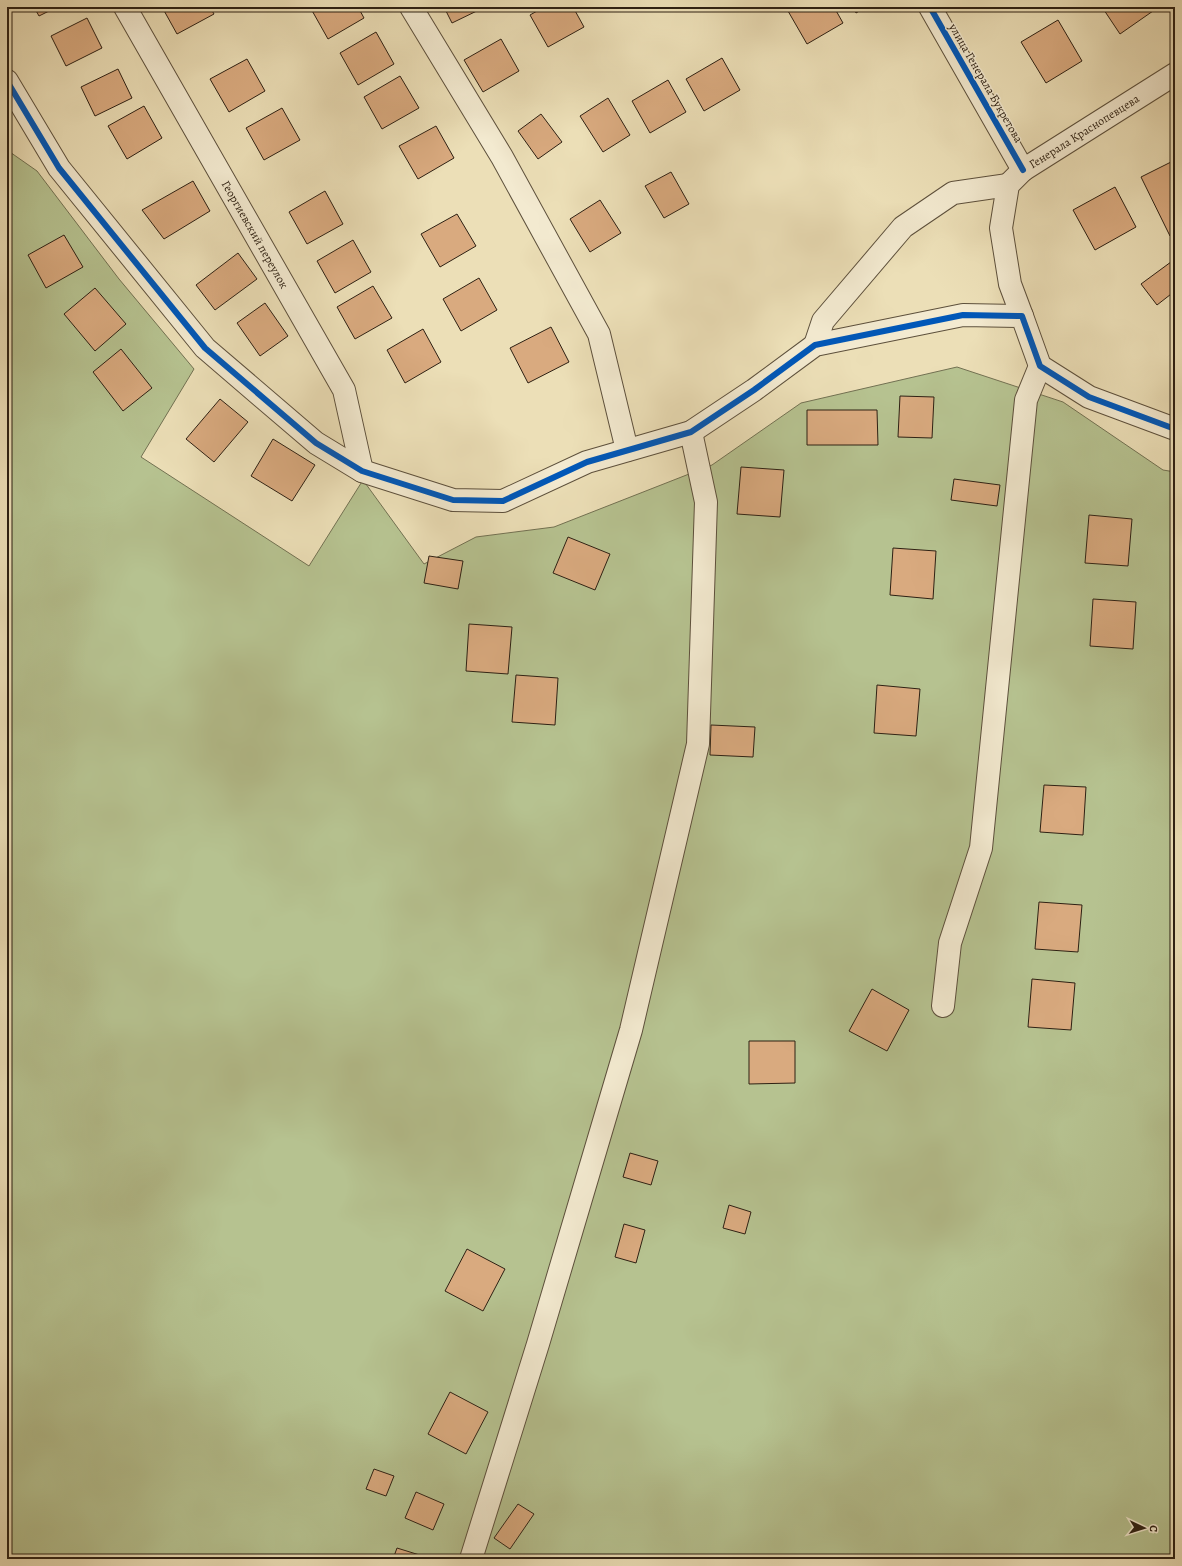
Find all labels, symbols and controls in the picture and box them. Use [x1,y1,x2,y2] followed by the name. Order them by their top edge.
[945,20,1027,146] street label: улица Генерала Букретова
[1026,90,1143,172] street label: Генерала Краснопевцева
[218,178,292,291] street label: Георгиевский переулок
[1124,1508,1164,1548] north arrow
[1146,1525,1161,1533] text: С

